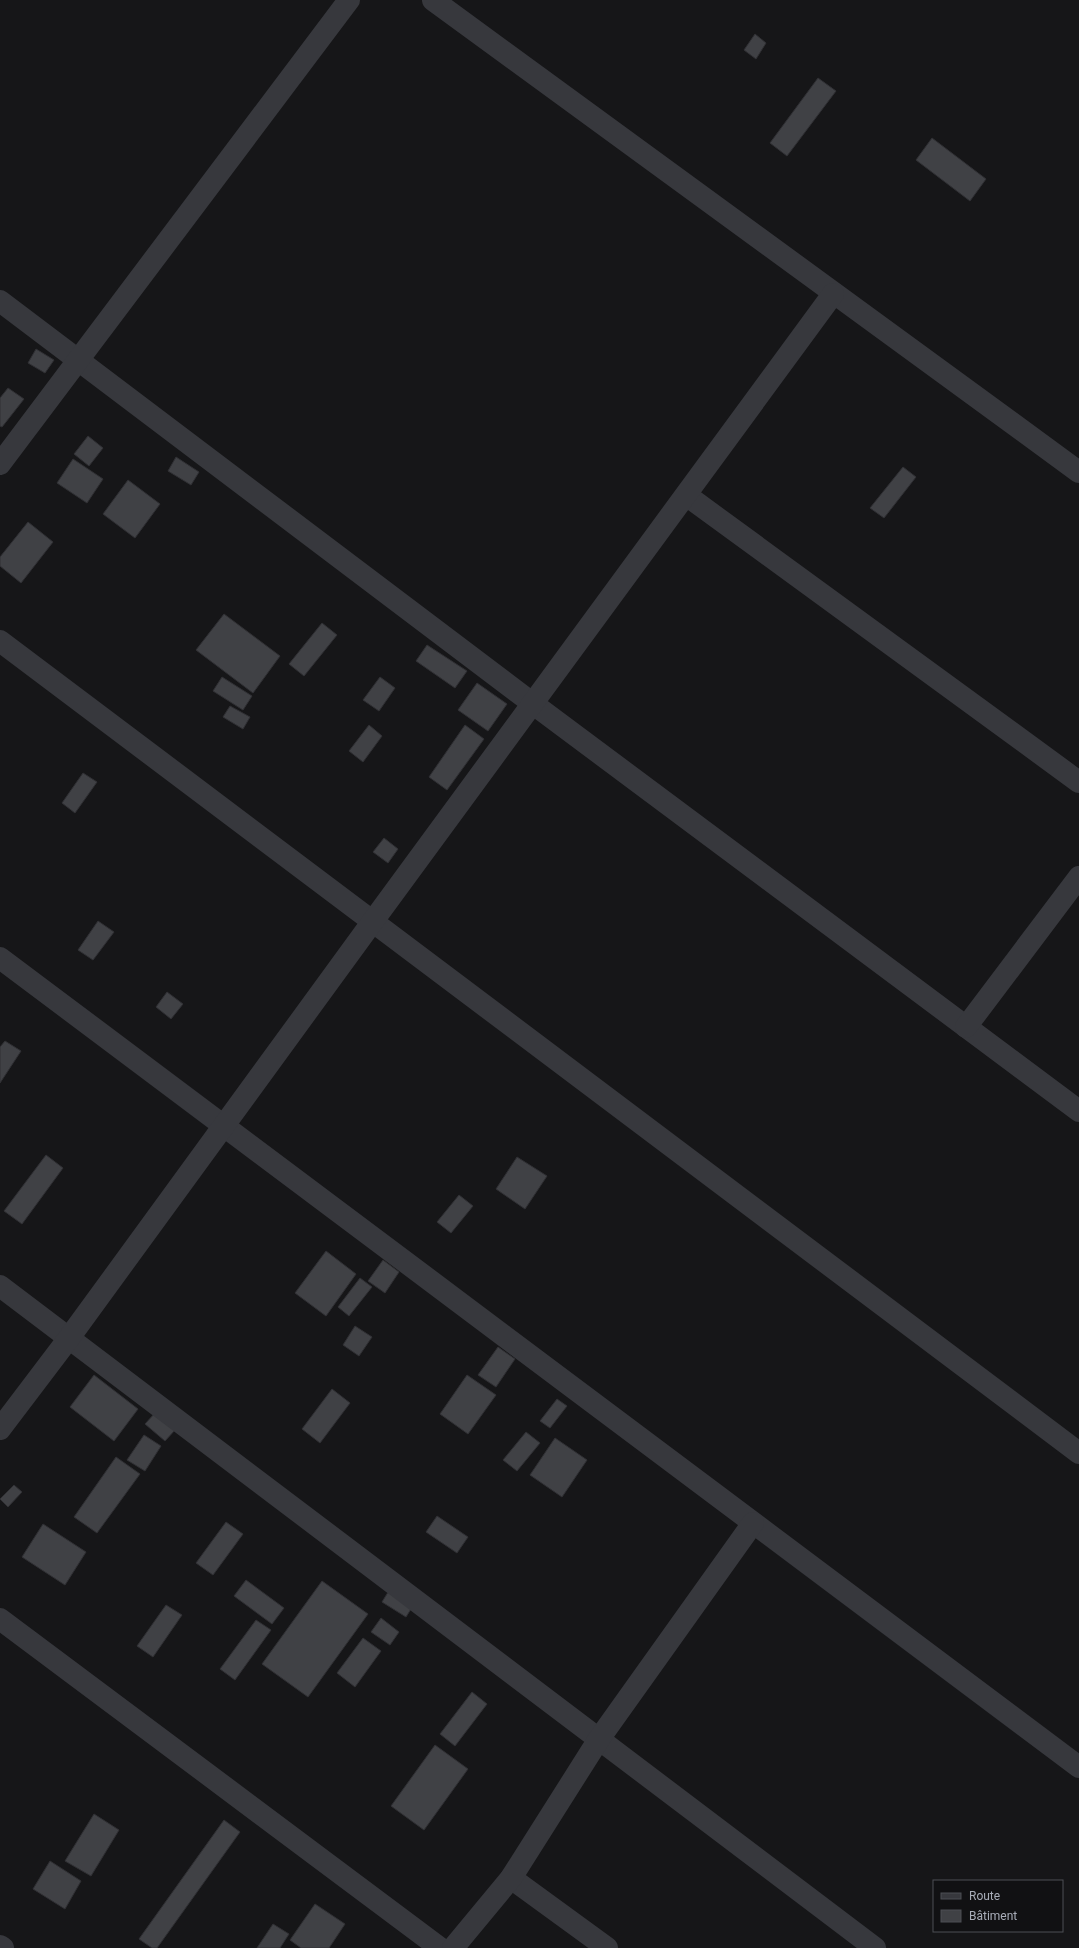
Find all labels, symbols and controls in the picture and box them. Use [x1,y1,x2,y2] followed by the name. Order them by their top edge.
[933,1880,1063,1932] legend
[969,1889,1000,1903] text: Route
[969,1909,1017,1923] text: Bâtiment

